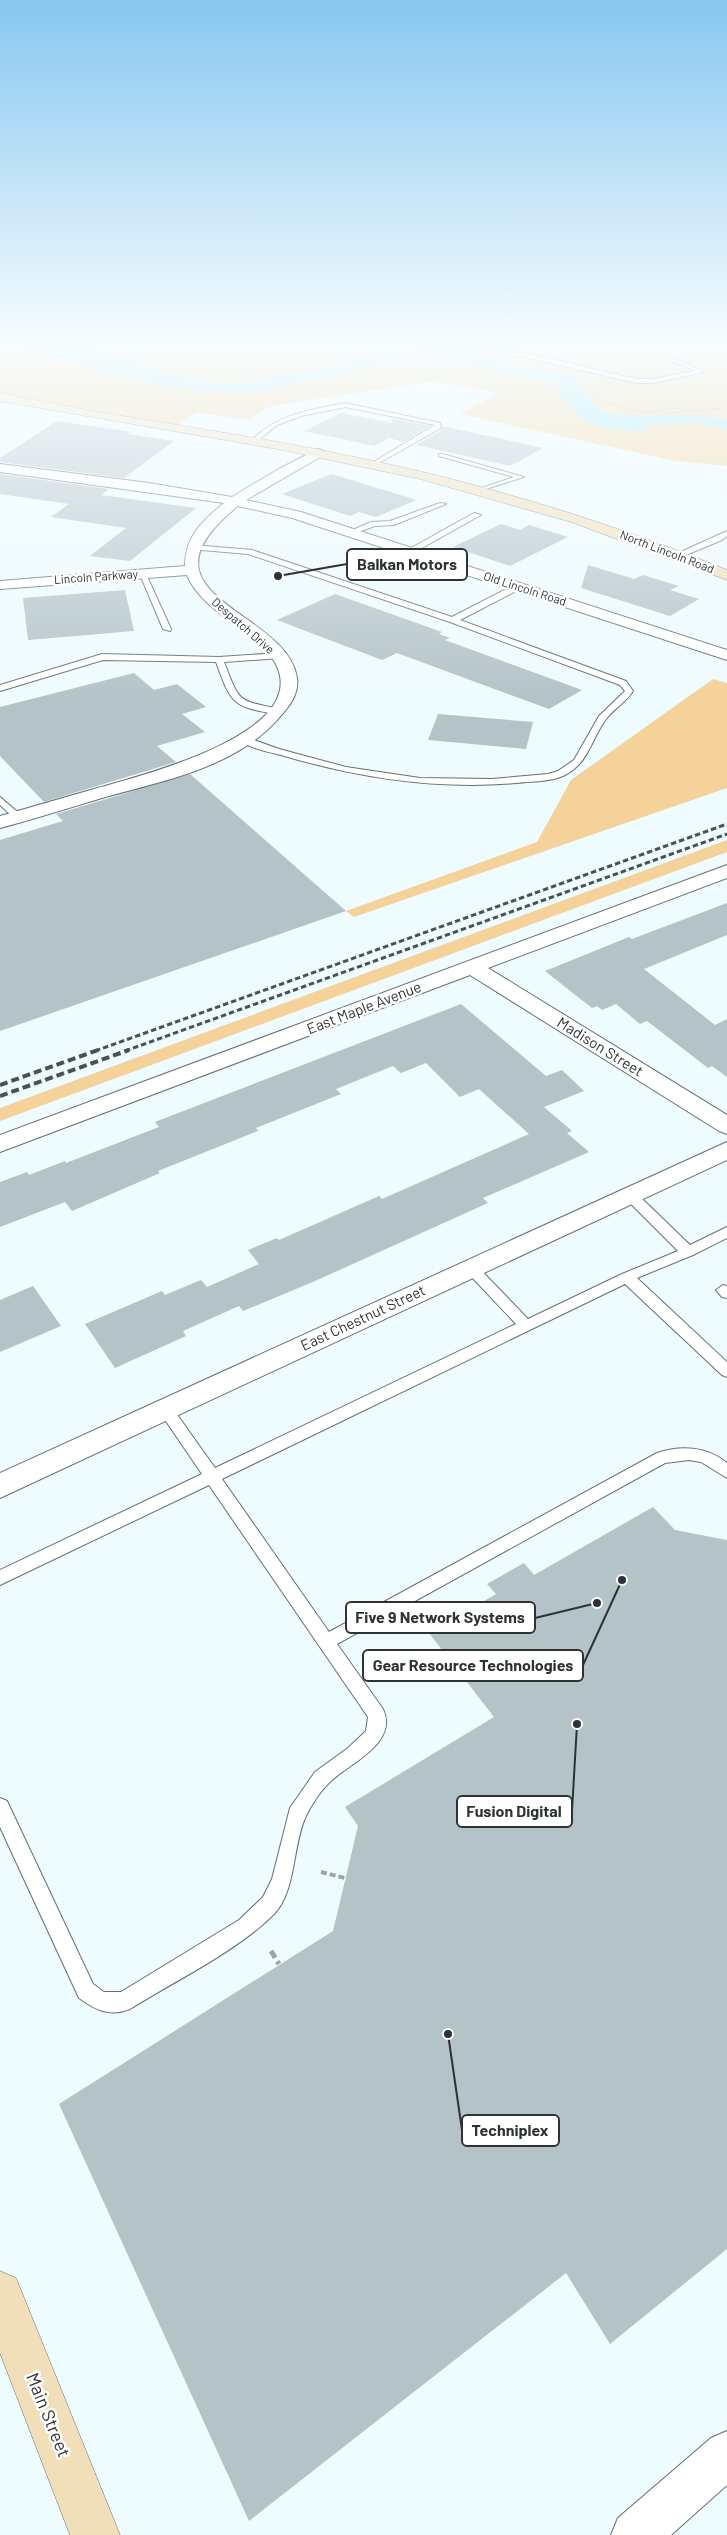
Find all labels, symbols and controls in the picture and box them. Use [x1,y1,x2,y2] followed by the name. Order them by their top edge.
[618,527,716,575] street label: North Lincoln Road
[347,549,467,580] callout: Balkan Motors
[357,554,457,573] text: Balkan Motors
[53,566,139,586] street label: Lincoln Parkway
[482,568,569,608] street label: Old Lincoln Road
[210,594,278,656] street label: Despatch Drive
[304,977,423,1037] street label: East Maple Avenue
[554,1013,647,1080] street label: Madison Street
[297,1280,428,1354] street label: East Chestnut Street
[346,1602,535,1633] callout: Five 9 Network Systems
[355,1607,525,1626] text: Five 9 Network Systems
[363,1650,583,1681] callout: Gear Resource Technologies
[373,1655,573,1674] text: Gear Resource Technologies
[457,1796,572,1827] callout: Fusion Digital
[466,1801,562,1820] text: Fusion Digital
[462,2115,559,2146] callout: Techniplex
[472,2120,549,2139] text: Techniplex
[22,2369,76,2460] street label: Main Street

